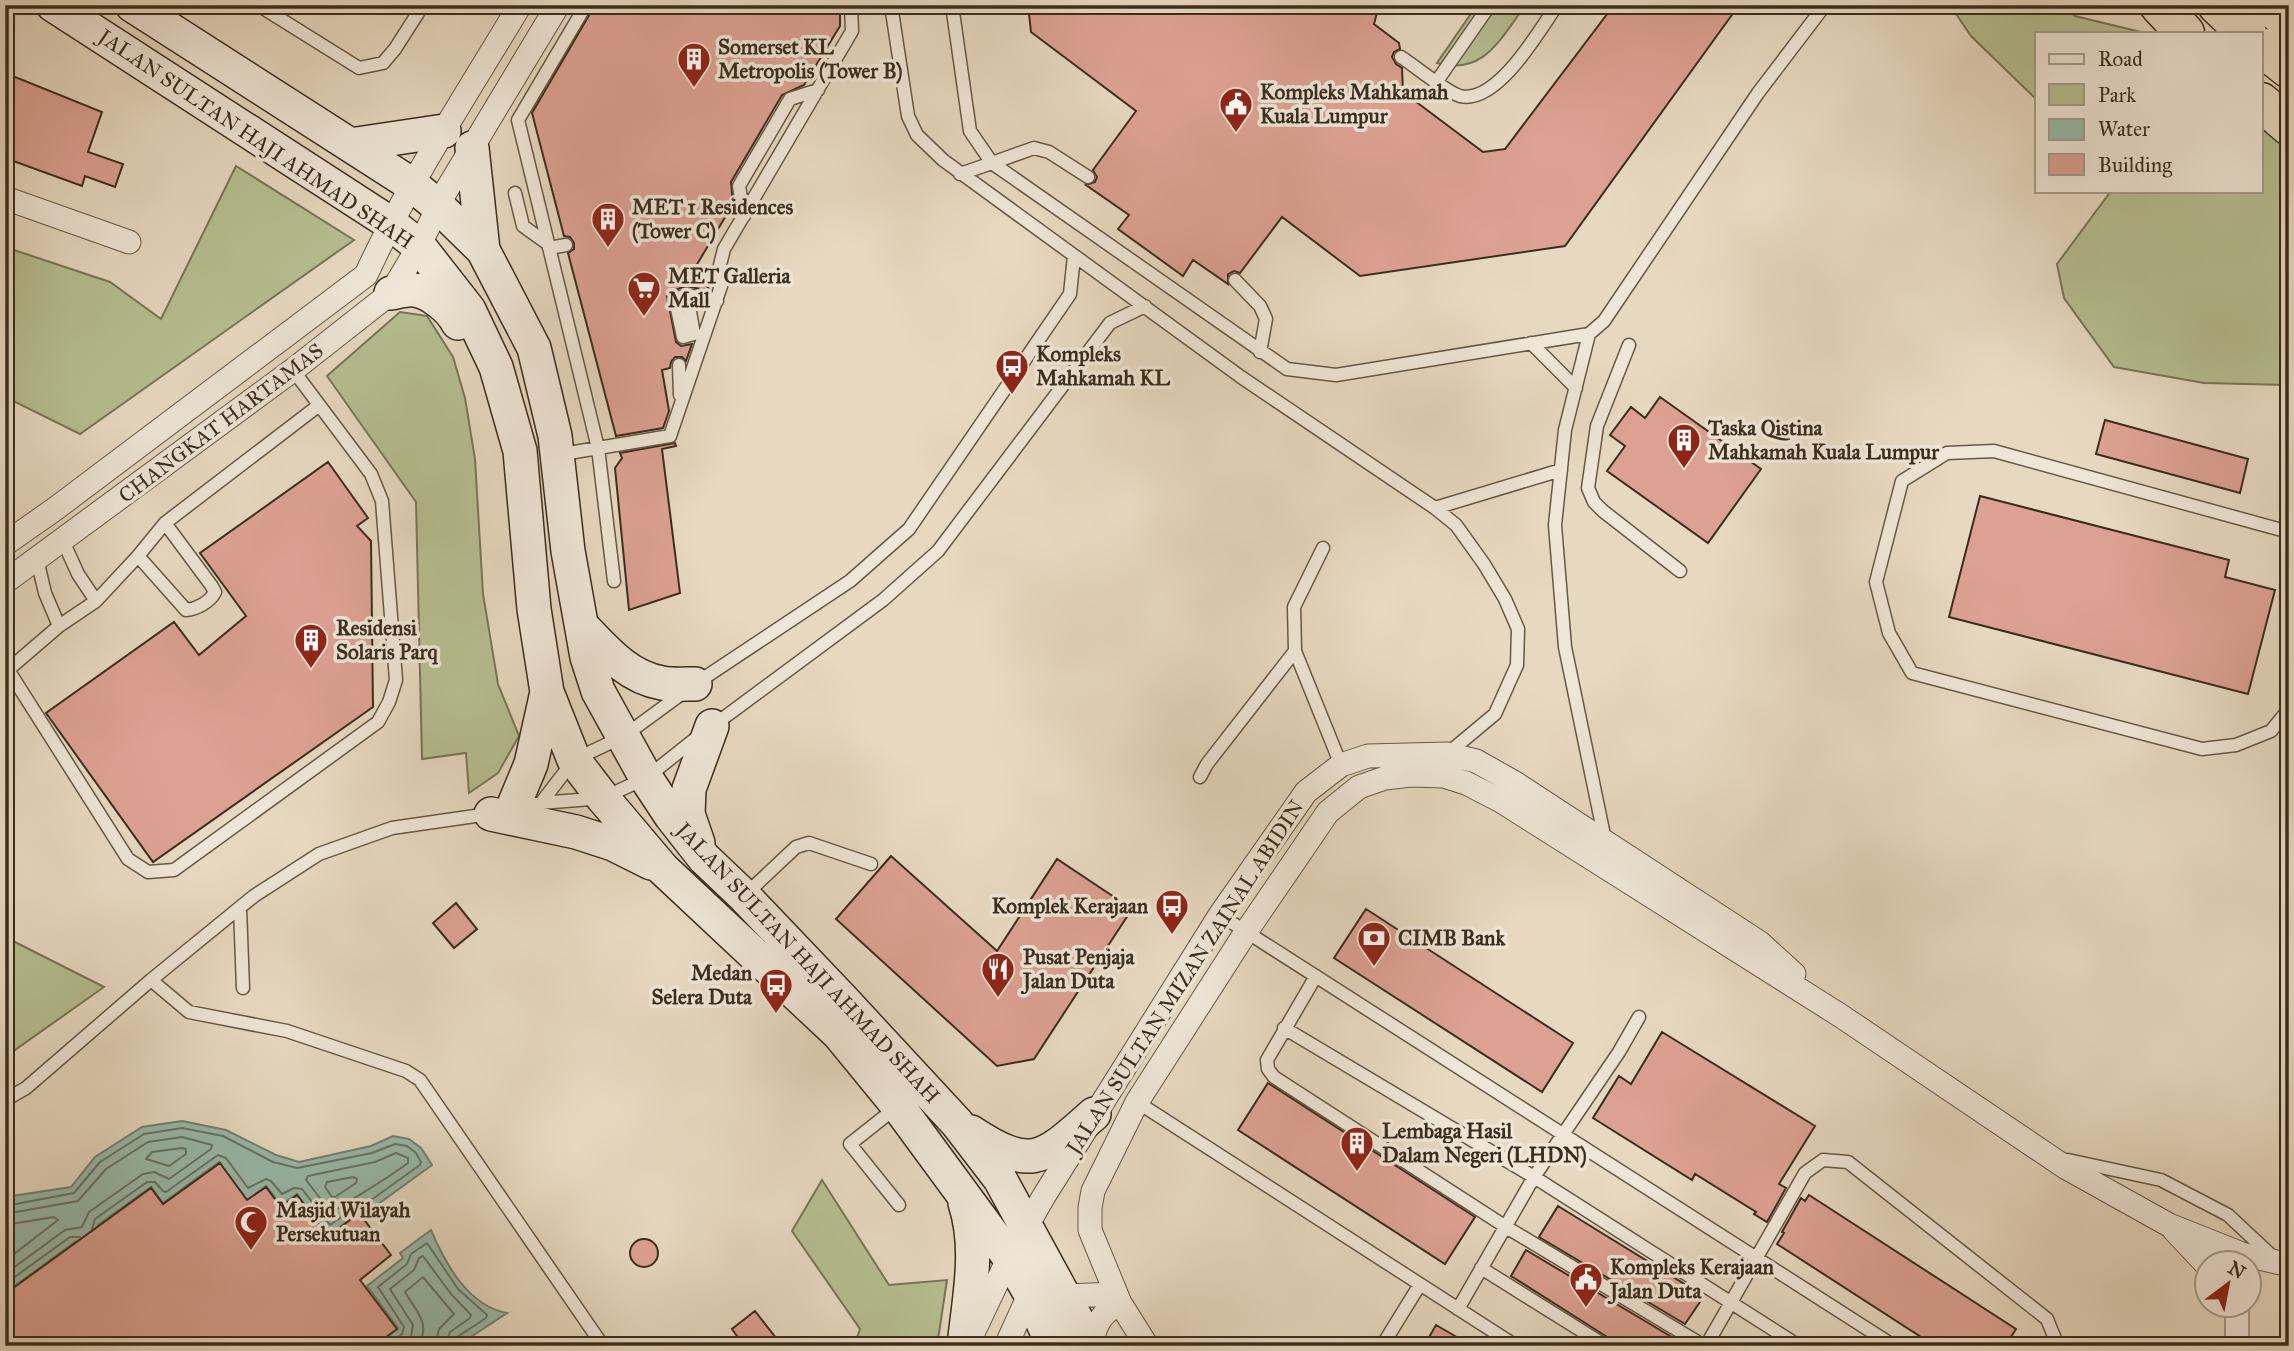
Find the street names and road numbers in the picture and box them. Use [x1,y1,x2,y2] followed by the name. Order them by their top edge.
[92,22,419,255] street label: JALAN SULTAN HAJI AHMAD SHAH
[113,337,329,509] street label: CHANGKAT HARTAMAS
[1059,795,1310,1161] street label: JALAN SULTAN MIZAN ZAINAL ABIDIN
[669,816,945,1109] street label: JALAN SULTAN HAJI AHMAD SHAH

